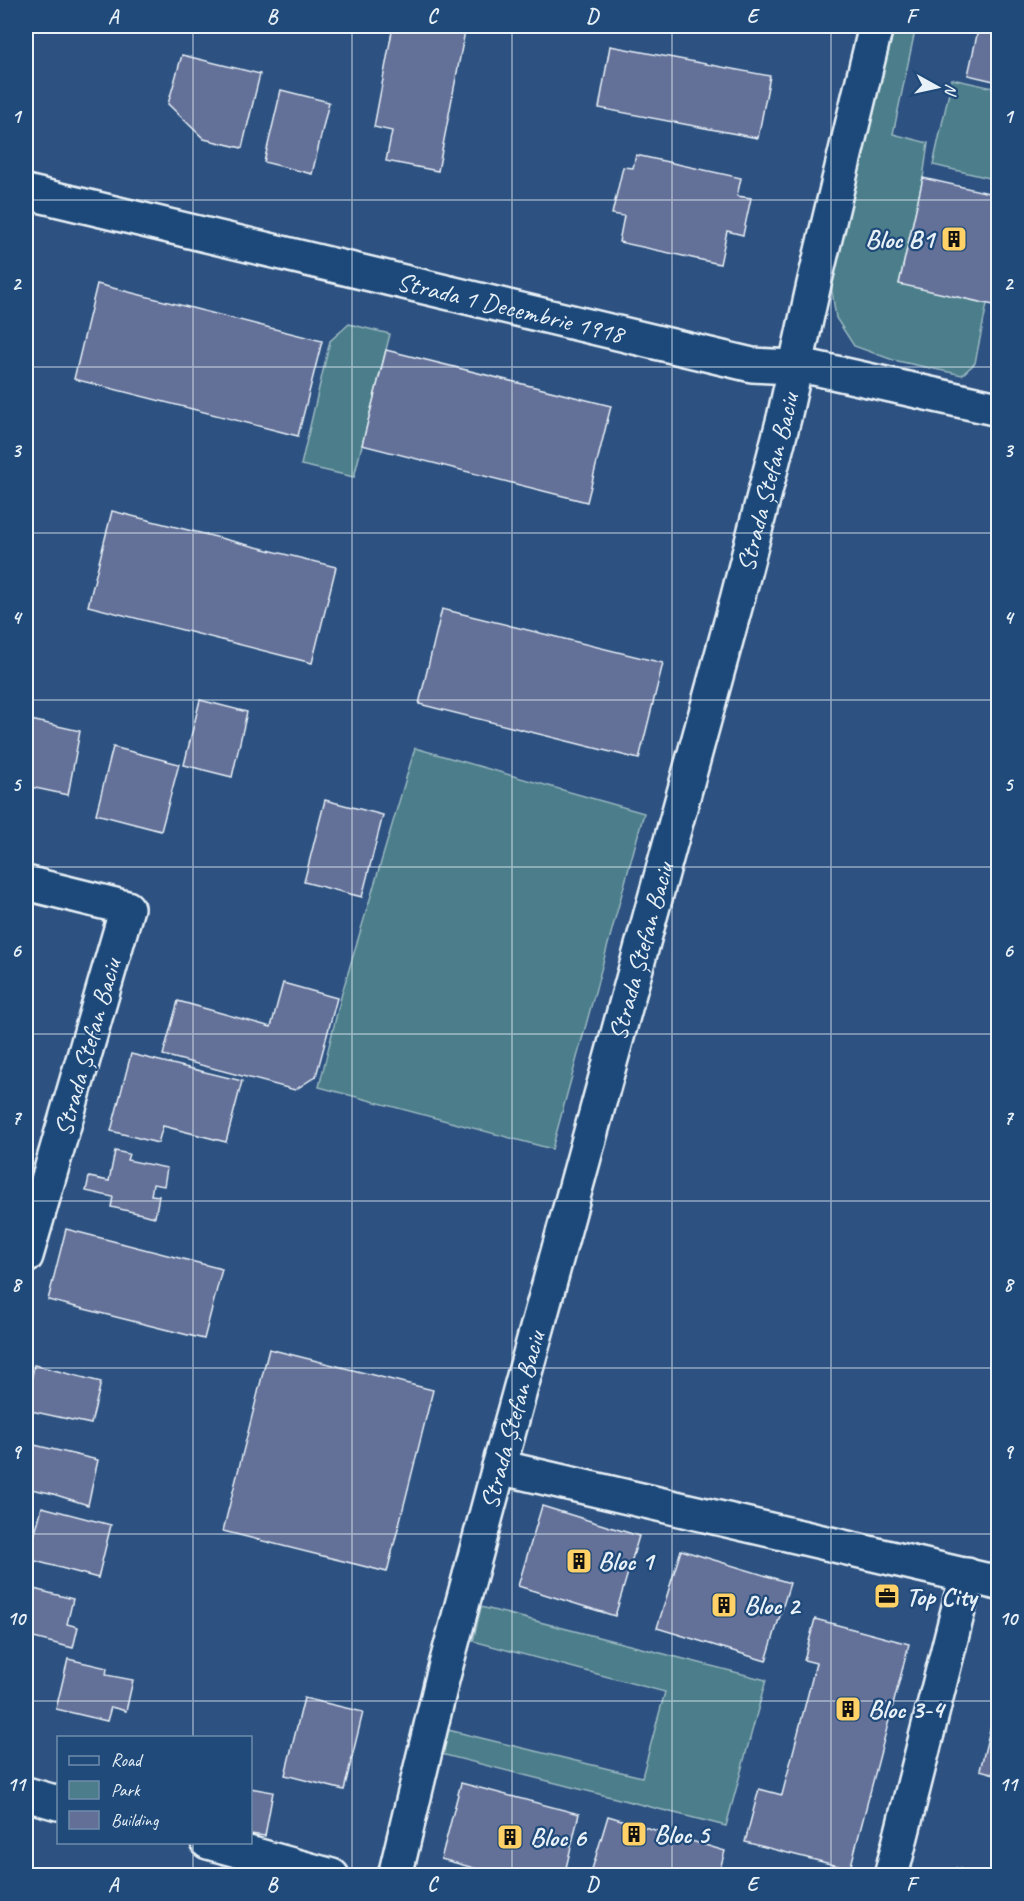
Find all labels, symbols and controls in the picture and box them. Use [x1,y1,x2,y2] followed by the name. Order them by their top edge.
[108,4,120,29] text: A
[267,4,279,29] text: B
[427,4,439,29] text: C
[586,4,600,29] text: D
[747,4,761,29] text: E
[906,4,920,29] text: F
[907,57,967,117] north arrow
[940,83,961,98] text: N
[12,104,23,129] text: 1
[1004,104,1015,129] text: 1
[865,223,937,256] place label: Bloc B1
[939,224,969,254] building icon: Bloc B1
[394,265,629,351] street label: Strada 1 Decembrie 1918
[12,271,23,296] text: 2
[1004,271,1015,296] text: 2
[729,387,807,575] street label: Strada Ștefan Baciu
[12,438,23,463] text: 3
[1004,438,1015,463] text: 3
[12,605,24,630] text: 4
[1004,605,1016,630] text: 4
[12,772,23,797] text: 5
[1004,772,1015,797] text: 5
[601,856,682,1044] street label: Strada Ștefan Baciu
[11,938,22,963] text: 6
[1003,938,1014,963] text: 6
[46,952,129,1140] street label: Strada Ștefan Baciu
[12,1105,23,1130] text: 7
[1004,1105,1015,1130] text: 7
[12,1272,24,1297] text: 8
[1004,1272,1016,1297] text: 8
[473,1325,553,1513] street label: Strada Ștefan Baciu
[12,1439,23,1464] text: 9
[1004,1439,1015,1464] text: 9
[598,1545,657,1578] place label: Bloc 1
[564,1546,594,1576] building icon: Bloc 1
[906,1580,980,1613] place label: Top City
[872,1581,902,1611] office icon: Top City
[744,1589,802,1622] place label: Bloc 2
[709,1590,739,1620] building icon: Bloc 2
[7,1606,27,1631] text: 10
[999,1606,1019,1631] text: 10
[868,1693,947,1726] place label: Bloc 3-4
[833,1694,863,1724] building icon: Bloc 3-4
[57,1736,252,1844] legend
[111,1749,144,1771] text: Road
[7,1772,27,1797] text: 11
[999,1772,1019,1797] text: 11
[111,1779,141,1801] text: Park
[111,1809,160,1831] text: Building
[654,1818,712,1851] place label: Bloc 5
[619,1819,649,1849] building icon: Bloc 5
[530,1821,588,1854] place label: Bloc 6
[495,1822,525,1852] building icon: Bloc 6
[108,1872,120,1897] text: A
[267,1872,279,1897] text: B
[427,1872,439,1897] text: C
[586,1872,600,1897] text: D
[747,1872,761,1897] text: E
[906,1872,920,1897] text: F

